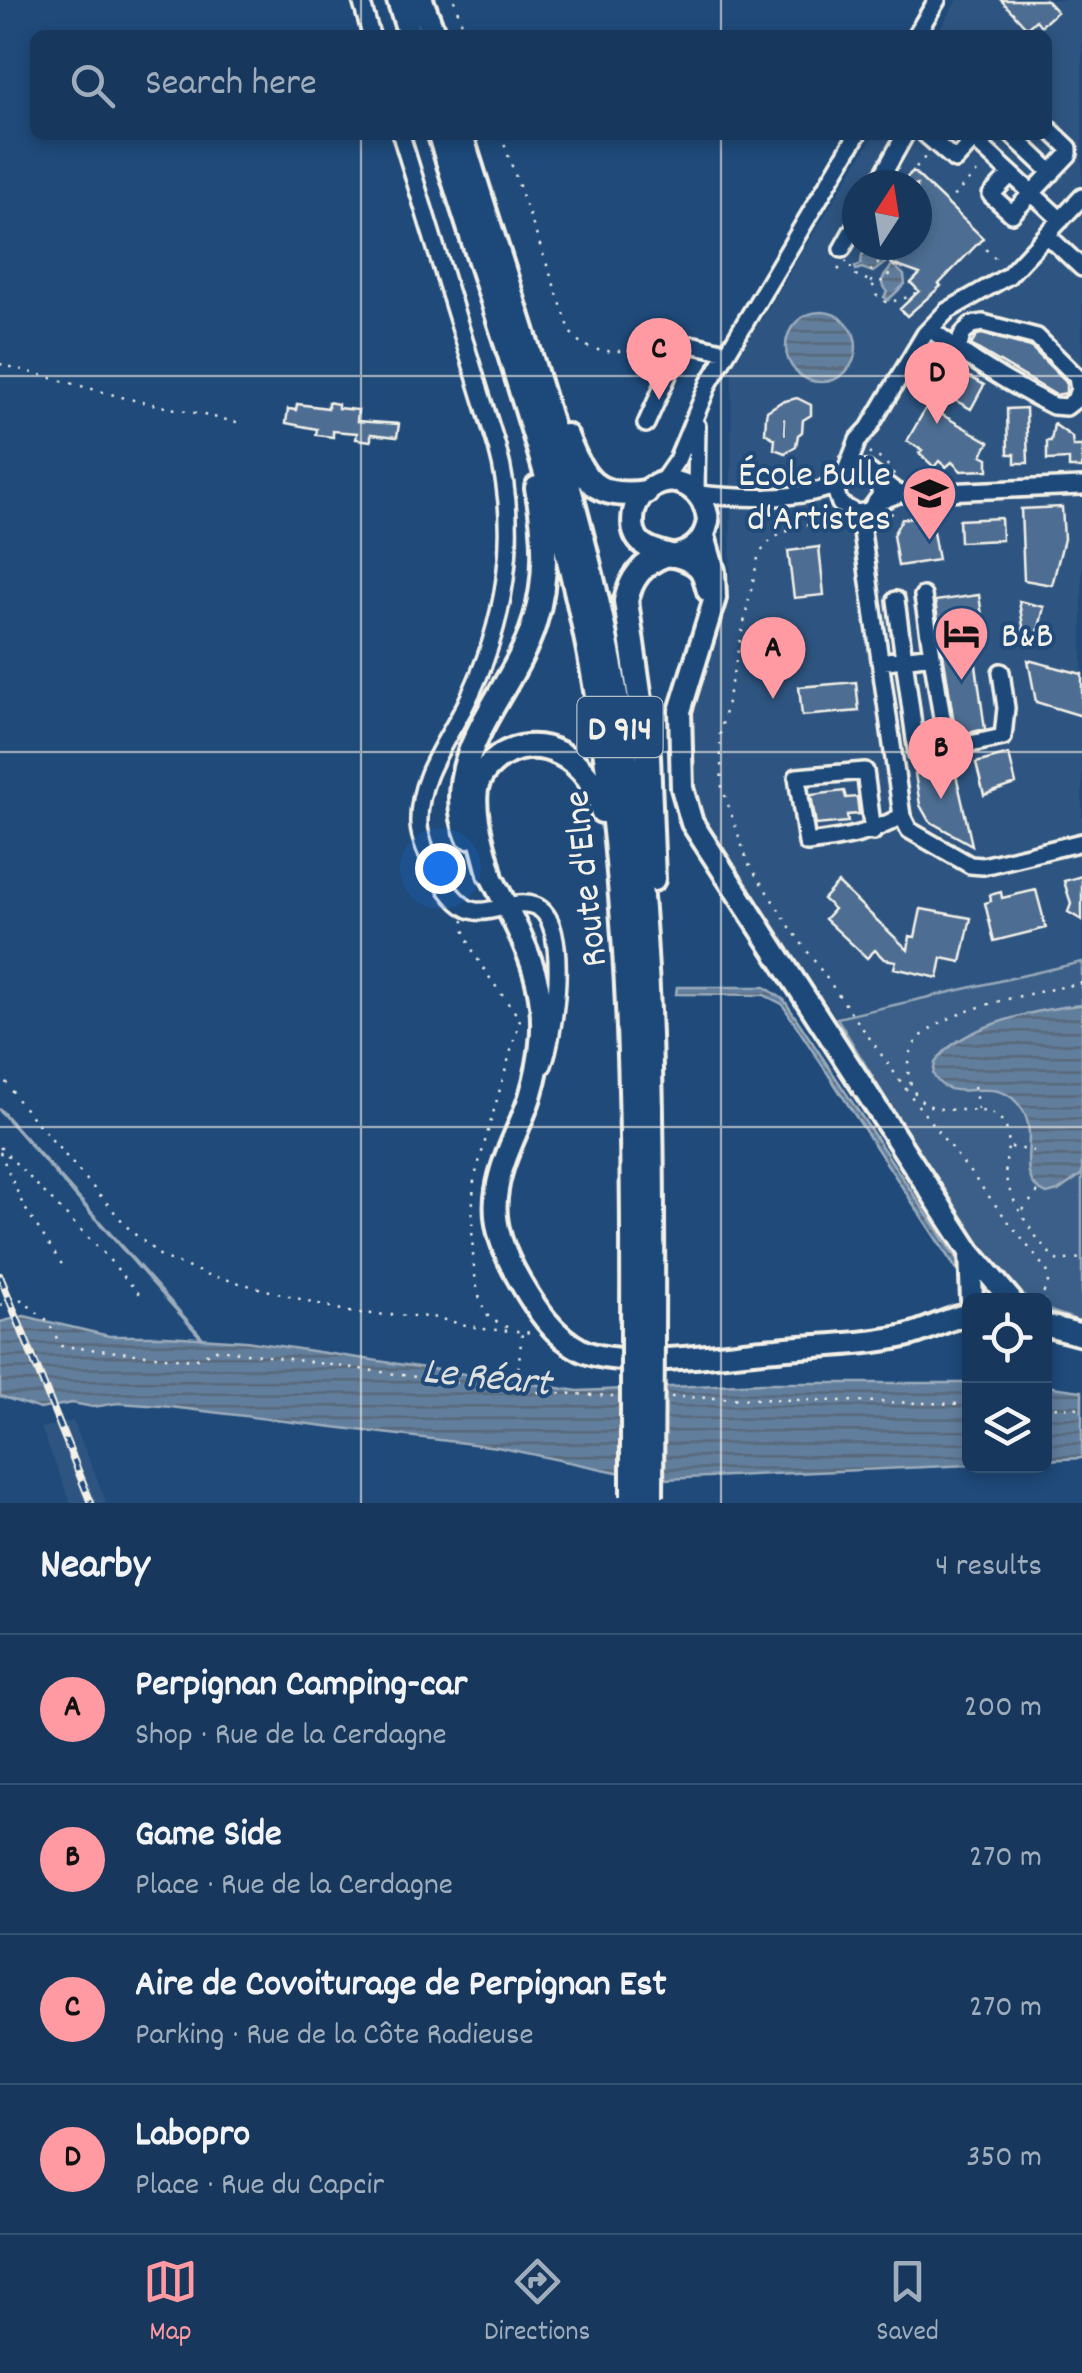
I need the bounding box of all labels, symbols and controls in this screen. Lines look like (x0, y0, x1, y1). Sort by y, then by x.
search box (30, 30, 1052, 140)
icon: search (65, 58, 120, 113)
text: Search here (145, 58, 317, 113)
north arrow (842, 170, 932, 260)
pin: C (626, 318, 692, 400)
pin: D (904, 342, 970, 424)
house number: 1 (780, 409, 788, 455)
place label: École Bulle d'Artistes (738, 450, 891, 549)
school or university icon: École Bulle d'Artistes (900, 464, 960, 543)
hotel icon: B&B (932, 603, 992, 682)
place label: B&B (1001, 611, 1054, 666)
pin: A (740, 616, 806, 699)
road number: D 914 (578, 697, 662, 757)
pin: B (908, 716, 974, 799)
street label: Route d'Elne (552, 787, 625, 969)
your location (415, 843, 466, 894)
map controls (962, 1293, 1052, 1473)
button: locate (962, 1293, 1052, 1383)
water label: Le Réart (420, 1345, 556, 1416)
button: layers (962, 1383, 1052, 1473)
text: Nearby (40, 1538, 150, 1598)
text: 4 results (935, 1545, 1042, 1591)
text: Perpignan Camping-car (135, 1659, 467, 1714)
text: A (64, 1686, 81, 1732)
text: 200 m (964, 1686, 1042, 1732)
text: Shop · Rue de la Cerdagne (135, 1714, 447, 1760)
text: Game Side (135, 1809, 282, 1864)
text: B (65, 1836, 80, 1882)
text: 270 m (969, 1836, 1042, 1882)
text: Place · Rue de la Cerdagne (135, 1864, 453, 1910)
text: Aire de Covoiturage de Perpignan Est (135, 1959, 667, 2014)
text: C (65, 1986, 80, 2032)
text: 270 m (969, 1986, 1042, 2032)
text: Parking · Rue de la Côte Radieuse (135, 2014, 533, 2060)
text: Labopro (135, 2109, 250, 2164)
text: D (64, 2136, 81, 2182)
text: 350 m (966, 2136, 1042, 2182)
text: Place · Rue du Capcir (135, 2164, 384, 2210)
tab: Map (143, 2254, 198, 2354)
tab: Directions (484, 2254, 590, 2354)
tab: Saved (876, 2254, 939, 2354)

